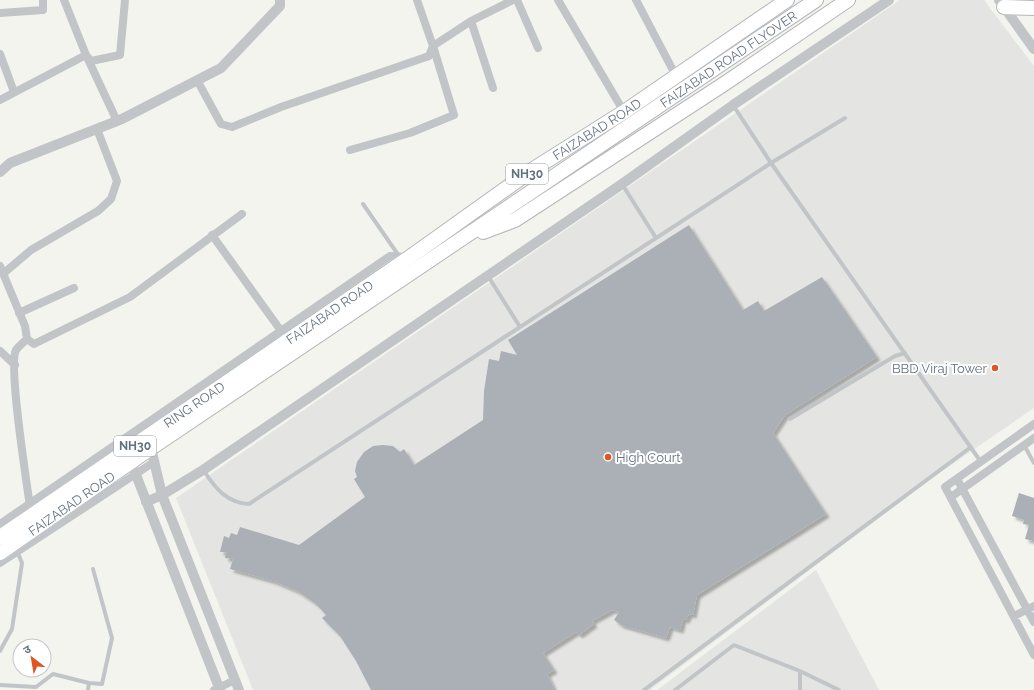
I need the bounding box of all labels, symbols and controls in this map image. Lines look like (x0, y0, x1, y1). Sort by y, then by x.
street label: FAIZABAD ROAD FLYOVER (657, 8, 800, 111)
street label: FAIZABAD ROAD (550, 96, 644, 163)
road number: NH30 (506, 164, 548, 184)
street label: FAIZABAD ROAD (284, 277, 376, 347)
place label: BBD Viraj Tower (892, 361, 987, 376)
marker: BBD Viraj Tower (990, 363, 1000, 373)
street label: RING ROAD (161, 379, 228, 431)
road number: NH30 (114, 436, 156, 456)
place label: High Court (616, 450, 681, 465)
marker: High Court (603, 452, 613, 462)
street label: FAIZABAD ROAD (26, 469, 118, 539)
north arrow (12, 638, 52, 678)
text: उ (21, 642, 34, 657)

